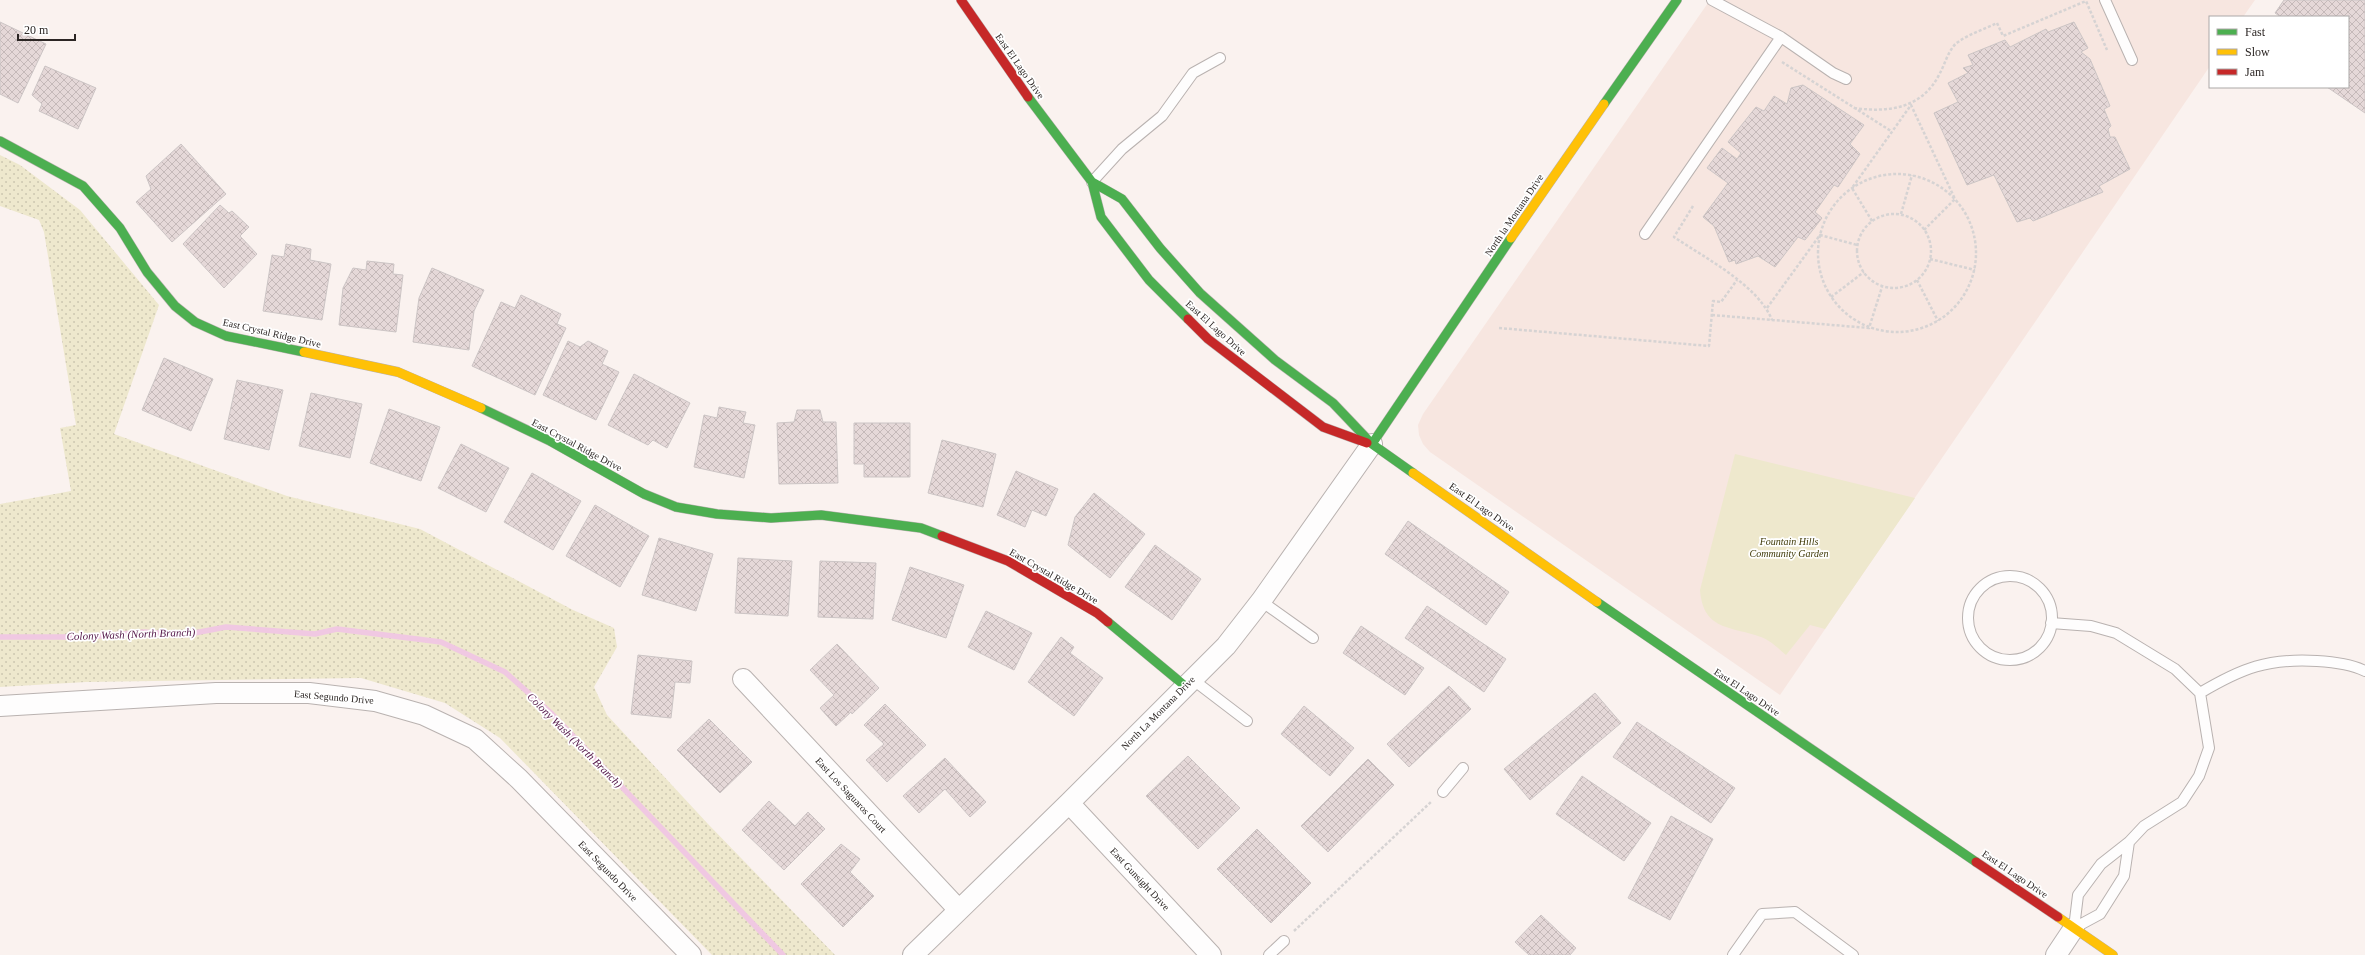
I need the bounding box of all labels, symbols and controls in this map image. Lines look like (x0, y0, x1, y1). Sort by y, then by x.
scale bar (18, 16, 75, 42)
legend (2209, 16, 2349, 88)
text: 20 m (24, 23, 49, 37)
text: Fast (2245, 25, 2266, 39)
street label: East El Lago Drive (993, 31, 1047, 101)
text: Slow (2245, 45, 2270, 59)
text: Jam (2245, 65, 2265, 79)
street label: North la Montana Drive (1482, 172, 1546, 258)
street label: East El Lago Drive (1184, 298, 1249, 358)
street label: East Crystal Ridge Drive (222, 316, 323, 350)
street label: East Crystal Ridge Drive (530, 417, 624, 474)
street label: East El Lago Drive (1447, 480, 1517, 534)
park label: Fountain Hills Community Garden (1750, 536, 1828, 559)
street label: East Crystal Ridge Drive (1008, 546, 1101, 606)
water label: Colony Wash (North Branch) (66, 626, 196, 643)
street label: East El Lago Drive (1712, 666, 1782, 718)
street label: North La Montana Drive (1119, 673, 1198, 752)
street label: East Segundo Drive (294, 688, 375, 706)
water label: Colony Wash (North Branch) (524, 690, 625, 791)
street label: East Los Saguaros Court (813, 755, 889, 835)
street label: East Segundo Drive (576, 838, 640, 904)
street label: East Gunsight Drive (1108, 845, 1172, 913)
street label: East El Lago Drive (1980, 848, 2050, 900)

